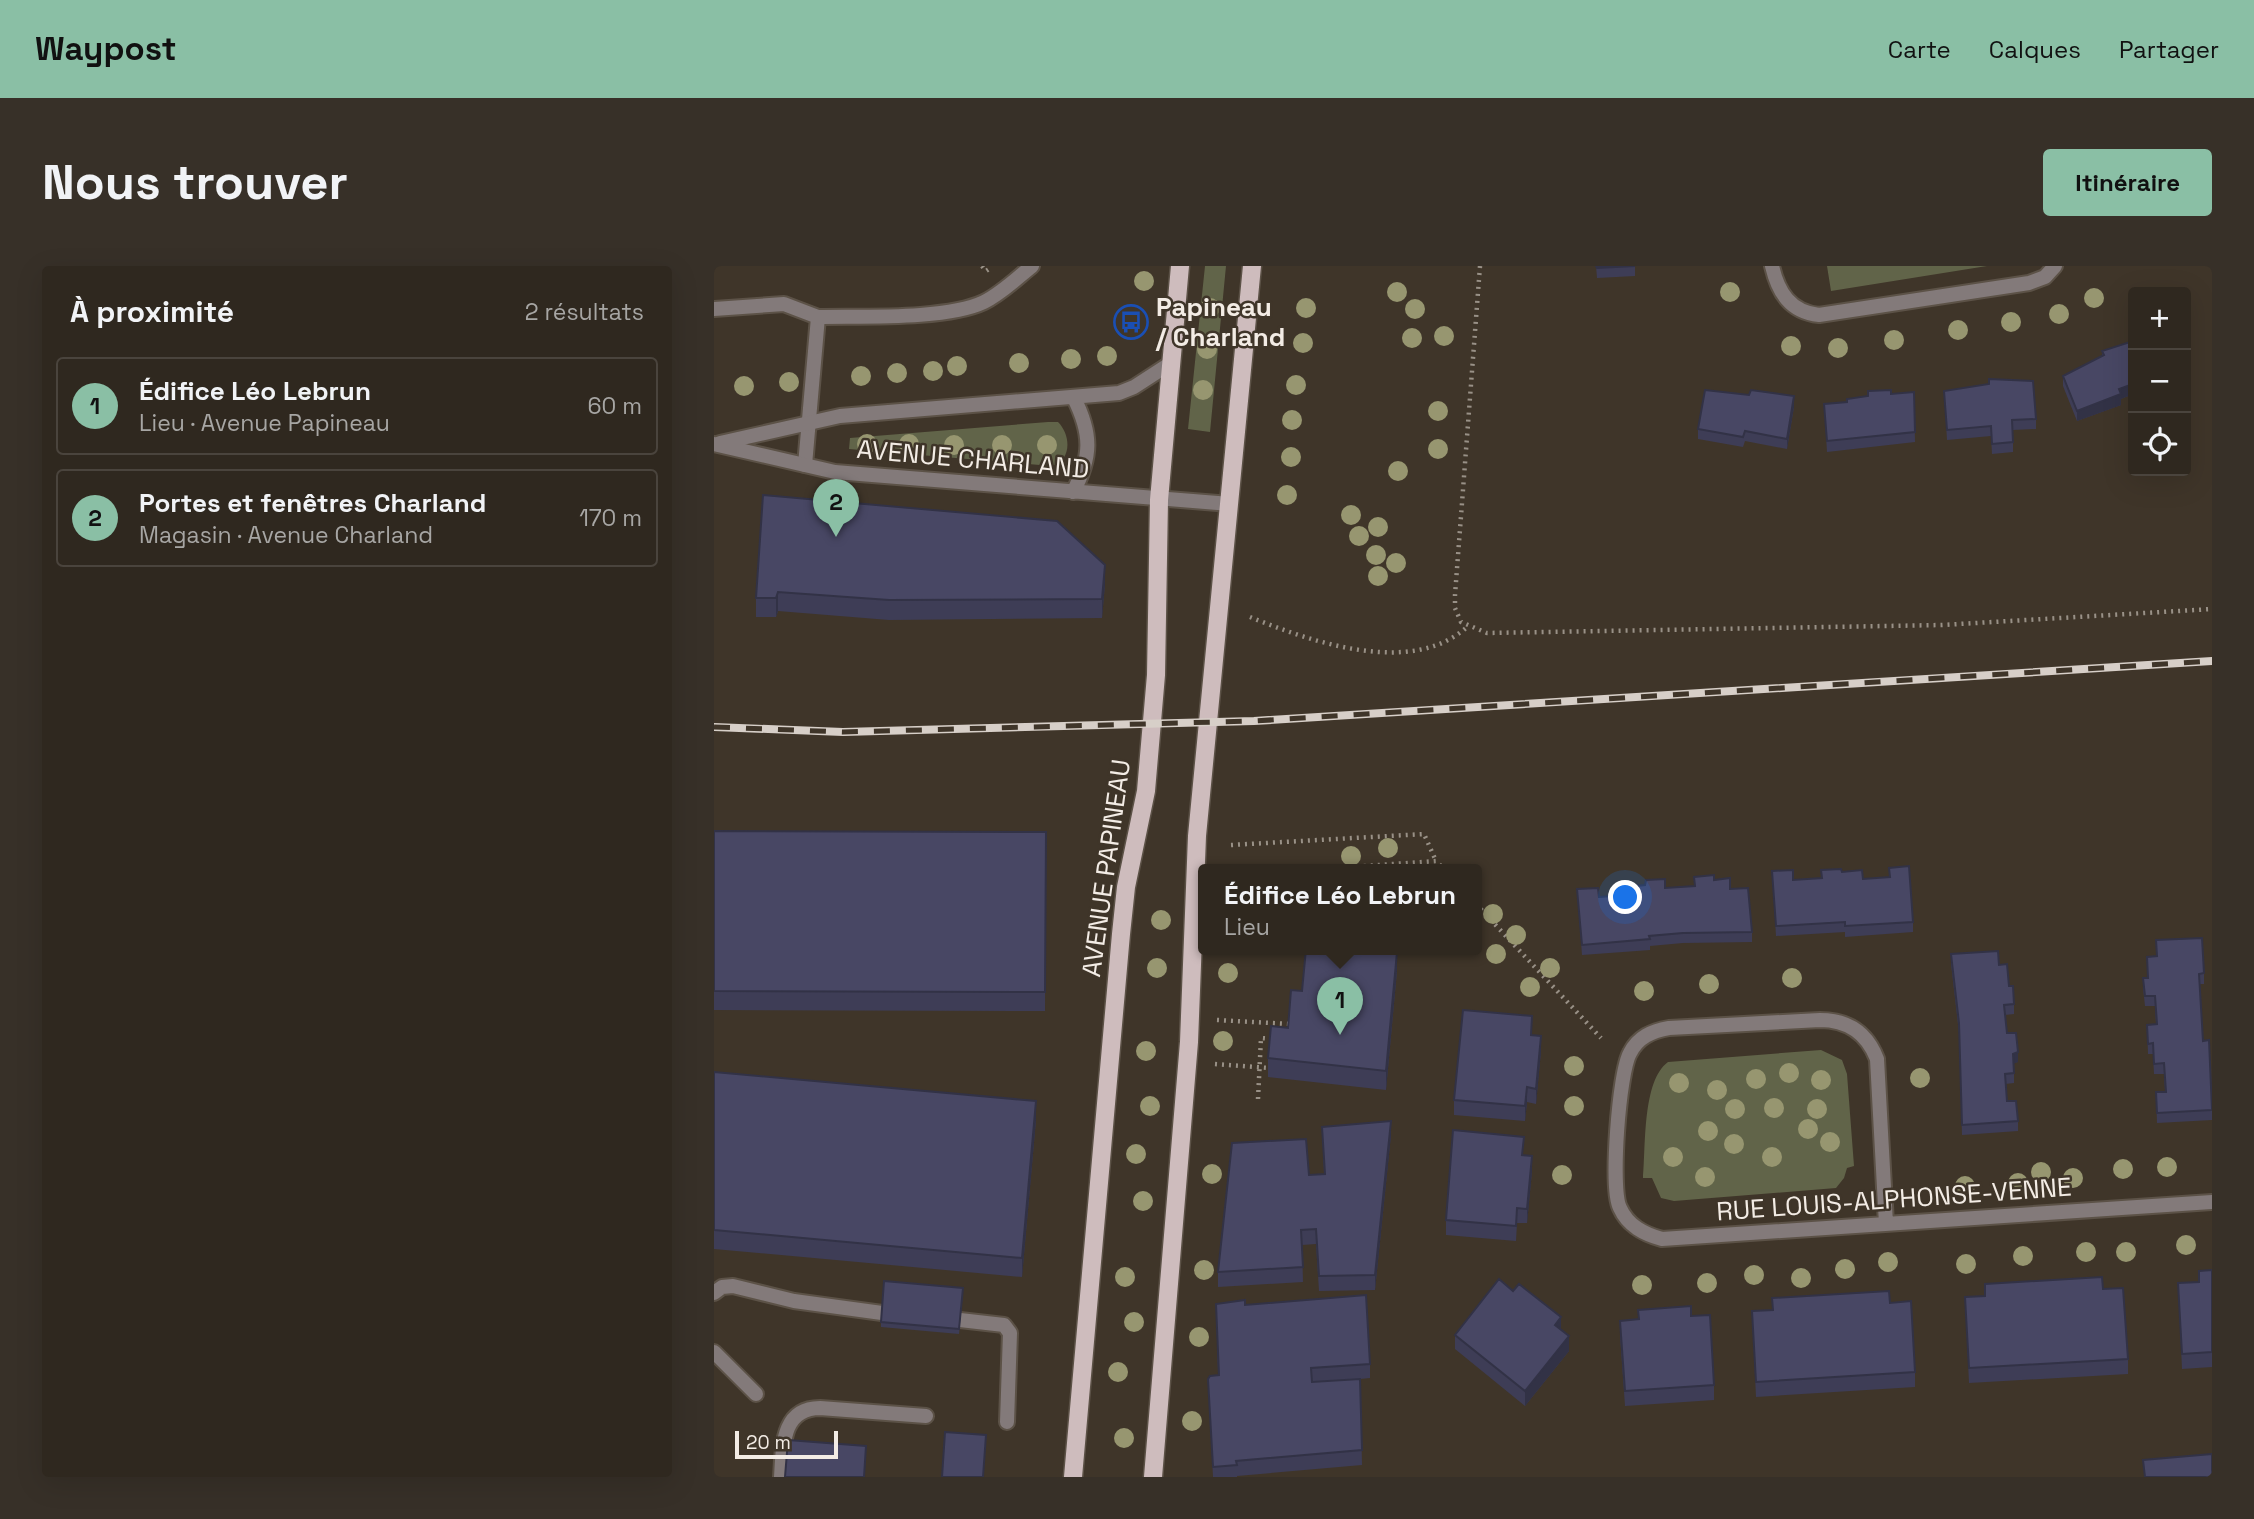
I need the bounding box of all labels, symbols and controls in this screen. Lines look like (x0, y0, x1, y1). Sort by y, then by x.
text: Waypost (35, 28, 177, 70)
text: Carte (1888, 34, 1951, 65)
text: Calques (1989, 34, 2081, 65)
text: Partager (2119, 34, 2219, 65)
button: Itinéraire (2043, 149, 2212, 216)
text: Nous trouver (42, 151, 348, 213)
map controls (2128, 287, 2191, 476)
button: + (2128, 287, 2191, 350)
place label: Papineau / Charland (1155, 290, 1285, 354)
text: À proximité (70, 292, 234, 331)
text: 2 résultats (525, 297, 644, 327)
bus stop icon: Papineau / Charland (1112, 303, 1150, 341)
button: − (2128, 350, 2191, 413)
text: Édifice Léo Lebrun (139, 374, 371, 408)
text: 1 (90, 391, 100, 421)
text: 60 m (587, 391, 642, 421)
text: Lieu · Avenue Papineau (139, 408, 390, 438)
button: locate (2128, 413, 2191, 476)
street label: AVENUE CHARLAND (855, 432, 1091, 486)
pin: 2 (813, 479, 859, 537)
text: Portes et fenêtres Charland (139, 486, 486, 520)
text: 2 (88, 503, 102, 533)
text: 170 m (579, 503, 642, 533)
text: Magasin · Avenue Charland (139, 520, 433, 550)
street label: AVENUE PAPINEAU (1074, 757, 1138, 979)
popup (1198, 864, 1482, 955)
text: Édifice Léo Lebrun (1224, 878, 1456, 912)
your location (1608, 880, 1642, 914)
text: Lieu (1224, 912, 1270, 942)
pin: 1 (1317, 977, 1363, 1035)
street label: RUE LOUIS-ALPHONSE-VENNE (1715, 1170, 2073, 1228)
scale bar (735, 1428, 838, 1460)
text: 20 m (746, 1430, 791, 1455)

